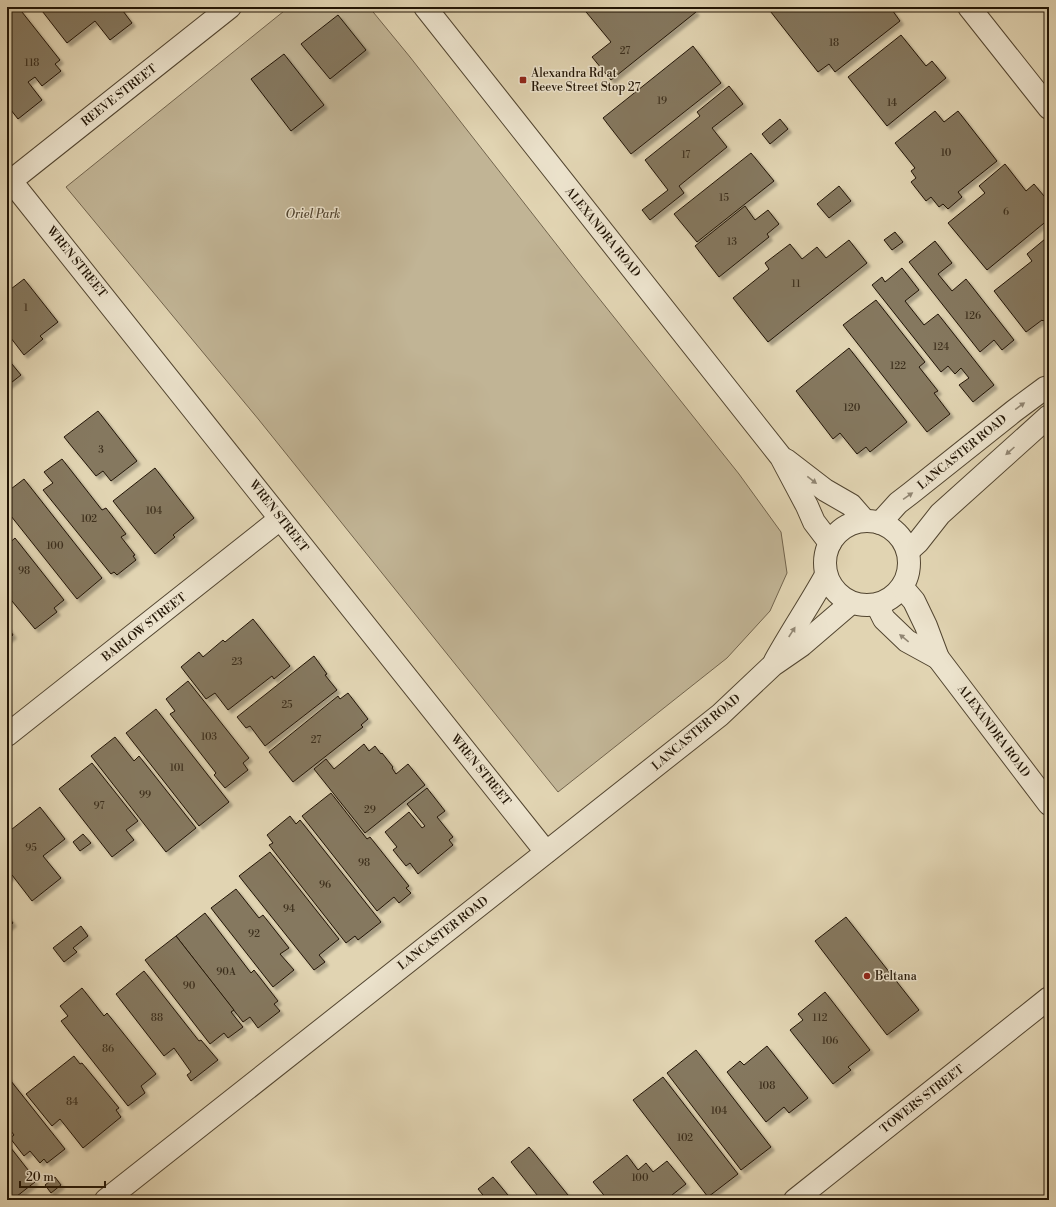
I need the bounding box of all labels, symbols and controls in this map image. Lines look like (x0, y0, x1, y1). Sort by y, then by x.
house number: 18 (829, 37, 839, 49)
house number: 27 (620, 45, 630, 57)
house number: 118 (25, 57, 39, 69)
street label: REEVE STREET (78, 61, 161, 130)
place label: Alexandra Rd at Reeve Street Stop 27 (530, 66, 641, 95)
marker: Alexandra Rd at Reeve Street Stop 27 (518, 75, 528, 85)
house number: 19 (657, 95, 667, 107)
house number: 14 (887, 97, 897, 109)
house number: 10 (941, 147, 952, 159)
house number: 17 (682, 149, 690, 161)
street label: ALEXANDRA ROAD (561, 183, 644, 280)
house number: 15 (719, 192, 729, 204)
house number: 6 (1003, 206, 1009, 218)
park label: Oriel Park (286, 207, 340, 222)
street label: WREN STREET (43, 223, 110, 301)
house number: 13 (727, 236, 737, 248)
house number: 11 (792, 278, 801, 290)
house number: 1 (24, 302, 29, 314)
house number: 126 (965, 310, 981, 322)
house number: 124 (933, 341, 949, 353)
house number: 122 (890, 360, 906, 372)
house number: 120 (844, 402, 861, 414)
one-way arrow (1015, 402, 1026, 410)
street label: LANCASTER ROAD (914, 412, 1010, 493)
house number: 3 (98, 444, 104, 456)
one-way arrow (1004, 447, 1015, 456)
one-way arrow (807, 476, 818, 485)
street label: WREN STREET (245, 477, 312, 556)
one-way arrow (902, 492, 913, 500)
house number: 104 (146, 505, 162, 517)
house number: 102 (81, 513, 97, 525)
house number: 100 (46, 540, 64, 552)
house number: 98 (18, 565, 30, 577)
street label: BARLOW STREET (98, 589, 190, 666)
one-way arrow (788, 626, 796, 637)
one-way arrow (899, 634, 910, 643)
house number: 23 (231, 656, 243, 668)
street label: ALEXANDRA ROAD (953, 681, 1033, 780)
street label: LANCASTER ROAD (649, 691, 744, 774)
house number: 25 (281, 699, 293, 711)
house number: 103 (201, 731, 218, 743)
street label: WREN STREET (447, 731, 514, 809)
house number: 27 (311, 734, 321, 746)
house number: 101 (170, 762, 185, 774)
house number: 99 (139, 789, 151, 801)
house number: 97 (93, 800, 105, 812)
house number: 29 (364, 804, 376, 816)
house number: 95 (25, 842, 37, 854)
house number: 98 (358, 857, 370, 869)
house number: 96 (319, 879, 331, 891)
street label: LANCASTER ROAD (395, 893, 492, 973)
house number: 94 (283, 903, 295, 915)
house number: 92 (248, 928, 260, 940)
house number: 90A (216, 966, 237, 978)
place label: Beltana (874, 969, 918, 984)
marker: Beltana (862, 971, 872, 981)
house number: 90 (183, 980, 196, 992)
house number: 88 (151, 1012, 163, 1024)
house number: 112 (813, 1012, 828, 1024)
house number: 106 (822, 1035, 838, 1047)
house number: 86 (102, 1043, 114, 1055)
street label: TOWERS STREET (877, 1062, 968, 1137)
house number: 108 (759, 1080, 775, 1092)
house number: 84 (66, 1096, 78, 1108)
house number: 104 (711, 1105, 727, 1117)
house number: 102 (677, 1132, 693, 1144)
scale bar (20, 1163, 105, 1189)
text: 20 m (26, 1170, 54, 1185)
house number: 100 (631, 1172, 649, 1184)

